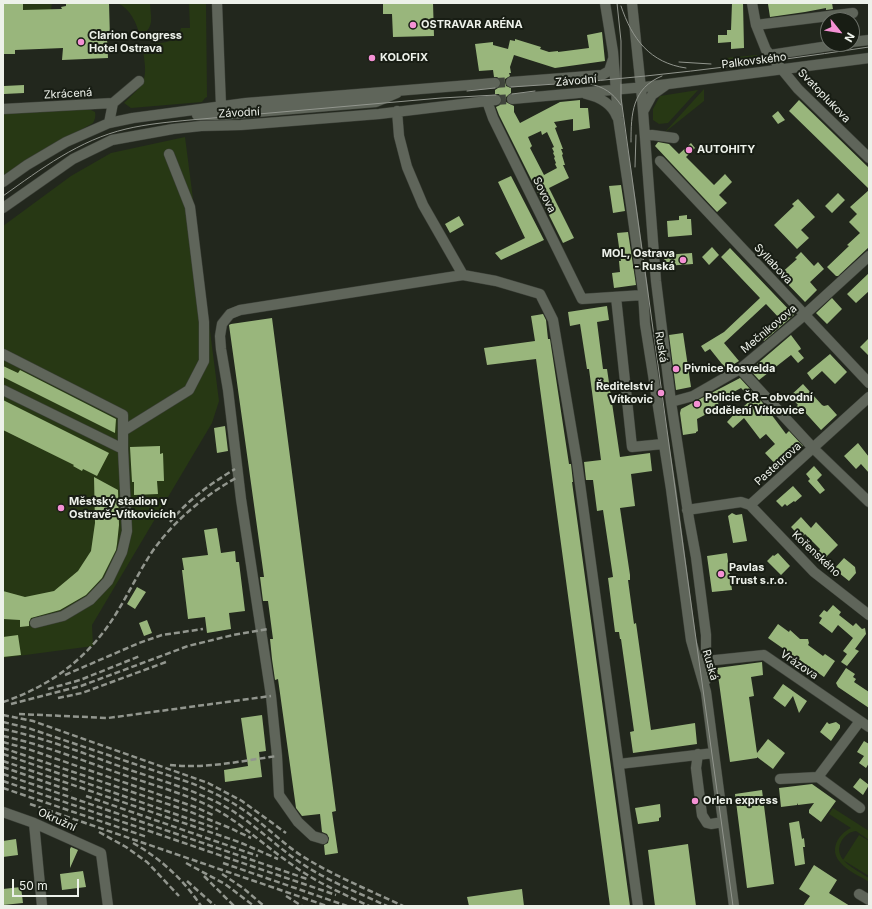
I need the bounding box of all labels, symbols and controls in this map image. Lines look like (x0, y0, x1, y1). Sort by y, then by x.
north arrow (820, 12, 860, 52)
place label: OSTRAVAR ARÉNA (421, 18, 523, 32)
marker: OSTRAVAR ARÉNA (408, 20, 418, 30)
place label: Clarion Congress Hotel Ostrava (89, 29, 182, 55)
text: N (841, 30, 858, 45)
marker: Clarion Congress Hotel Ostrava (76, 37, 86, 47)
street label: Palkovského (721, 50, 787, 72)
place label: KOLOFIX (380, 51, 428, 65)
marker: KOLOFIX (367, 53, 377, 63)
street label: Svatoplukova (795, 66, 853, 126)
street label: Závodní (555, 73, 597, 89)
street label: Zkrácená (43, 86, 93, 102)
street label: Závodní (218, 105, 260, 121)
place label: AUTOHITY (697, 143, 755, 157)
marker: AUTOHITY (684, 145, 694, 155)
street label: Sovova (530, 175, 558, 215)
street label: Syllabova (751, 241, 795, 287)
place label: MOL, Ostrava - Ruská (602, 247, 675, 273)
marker: MOL, Ostrava - Ruská (678, 255, 688, 265)
street label: Mečnikovova (738, 302, 800, 356)
street label: Ruská (652, 330, 670, 364)
place label: Pivnice Rosvelda (684, 362, 775, 376)
marker: Pivnice Rosvelda (671, 364, 681, 374)
place label: Ředitelství Vítkovic (596, 380, 653, 406)
marker: Ředitelství Vítkovic (656, 388, 666, 398)
place label: Policie ČR – obvodní oddělení Vítkovice (705, 391, 813, 417)
marker: Policie ČR – obvodní oddělení Vítkovice (692, 399, 702, 409)
street label: Pasteurova (752, 440, 804, 488)
place label: Městský stadion v Ostravě-Vítkovicích (69, 495, 176, 521)
marker: Městský stadion v Ostravě-Vítkovicích (56, 503, 66, 513)
street label: Kořenského (789, 528, 843, 580)
place label: Pavlas Trust s.r.o. (729, 561, 788, 587)
marker: Pavlas Trust s.r.o. (716, 569, 726, 579)
street label: Ruská (699, 648, 721, 682)
street label: Vrázova (778, 648, 820, 682)
place label: Orlen express (703, 794, 778, 808)
marker: Orlen express (690, 796, 700, 806)
street label: Okružní (36, 806, 78, 834)
scale bar (14, 871, 81, 897)
text: 50 m (19, 878, 48, 893)

